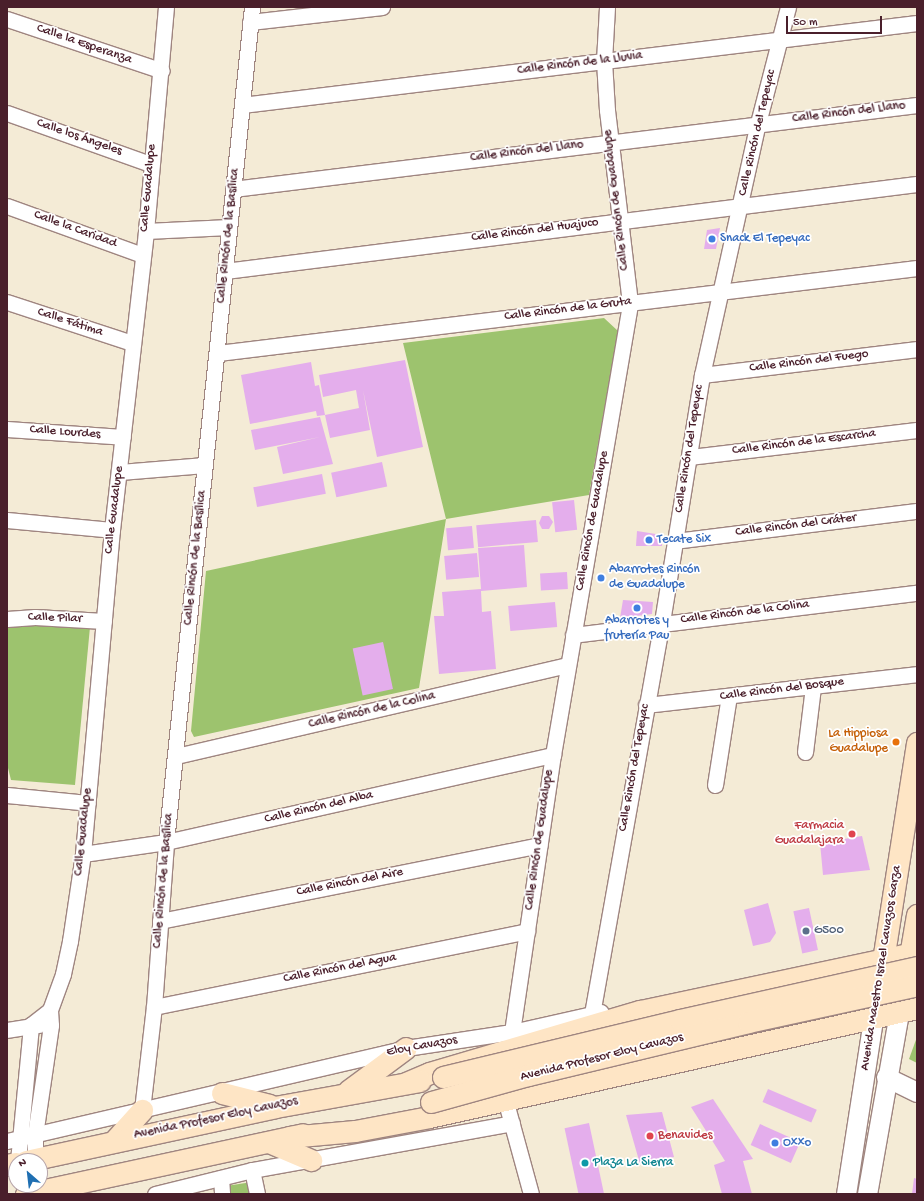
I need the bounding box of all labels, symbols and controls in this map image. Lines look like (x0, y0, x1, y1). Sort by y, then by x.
scale bar (788, 8, 884, 34)
text: 50 m (793, 16, 818, 30)
street label: Calle la Esperanza (34, 21, 134, 69)
street label: Calle Rincón de la Lluvia (516, 49, 644, 79)
street label: Calle Rincón del Tepeyac (736, 68, 780, 198)
street label: Calle Rincón del Llano (791, 98, 907, 128)
street label: Calle los Ángeles (34, 116, 124, 160)
street label: Calle Rincón de Guadalupe (601, 129, 633, 271)
street label: Calle Rincón del Llano (469, 137, 585, 167)
street label: Calle Guadalupe (137, 143, 161, 233)
street label: Calle Rincón de la Basílica (214, 168, 244, 304)
street label: Calle la Caridad (31, 208, 119, 252)
street label: Calle Rincón del Huajuco (470, 215, 600, 247)
place label: Snack El Tepeyac (720, 231, 810, 247)
marker: Snack El Tepeyac (707, 234, 717, 244)
street label: Calle Rincón de la Gruta (504, 294, 632, 326)
street label: Calle Fátima (35, 305, 105, 341)
street label: Calle Rincón del Fuego (749, 347, 869, 377)
street label: Calle Rincón del Tepeyac (672, 384, 708, 514)
street label: Calle Lourdes (29, 423, 101, 443)
street label: Calle Rincón de la Escarcha (731, 426, 877, 460)
street label: Calle Rincón de Guadalupe (573, 450, 613, 592)
street label: Calle Guadalupe (102, 465, 128, 555)
street label: Calle Rincón de la Basílica (181, 490, 211, 626)
street label: Calle Rincón del Cráter (735, 511, 857, 541)
place label: Tecate Six (657, 532, 711, 548)
marker: Tecate Six (644, 535, 654, 545)
place label: Abarrotes Rincón de Guadalupe (609, 563, 700, 594)
marker: Abarrotes Rincón de Guadalupe (596, 573, 606, 583)
street label: Calle Rincón de la Colina (680, 597, 810, 629)
marker: Abarrotes y frutería Pau (632, 603, 642, 613)
street label: Calle Pilar (28, 610, 82, 628)
place label: Abarrotes y frutería Pau (605, 614, 669, 645)
street label: Calle Rincón del Bosque (719, 675, 845, 705)
street label: Calle Rincón de la Colina (307, 689, 437, 733)
street label: Calle Rincón del Tepeyac (616, 703, 654, 833)
place label: La Hippiosa Guadalupe (828, 727, 888, 758)
marker: La Hippiosa Guadalupe (891, 737, 901, 747)
street label: Calle Rincón de Guadalupe (522, 769, 558, 911)
street label: Calle Guadalupe (72, 787, 96, 877)
street label: Calle Rincón del Alba (263, 788, 375, 828)
street label: Calle Rincón de la Basílica (150, 813, 178, 949)
place label: Farmacia Guadalajara (775, 819, 844, 850)
marker: Farmacia Guadalajara (847, 829, 857, 839)
street label: Avenida Maestro Israel Cavazos Garza (858, 864, 906, 1072)
street label: Calle Rincón del Aire (295, 865, 405, 901)
place label: G500 (814, 923, 844, 939)
marker: G500 (801, 926, 811, 936)
street label: Calle Rincón del Agua (282, 950, 398, 988)
street label: Avenida Profesor Eloy Cavazos (519, 1030, 685, 1086)
street label: Eloy Cavazos (385, 1033, 459, 1061)
street label: Avenida Profesor Eloy Cavazos (133, 1094, 299, 1144)
place label: Benavides (658, 1128, 712, 1144)
marker: Benavides (645, 1131, 655, 1141)
place label: Oxxo (783, 1135, 811, 1151)
marker: Oxxo (770, 1138, 780, 1148)
north arrow (8, 1153, 48, 1193)
place label: Plaza La Sierra (593, 1155, 673, 1171)
text: N (17, 1156, 29, 1170)
marker: Plaza La Sierra (580, 1158, 590, 1168)

